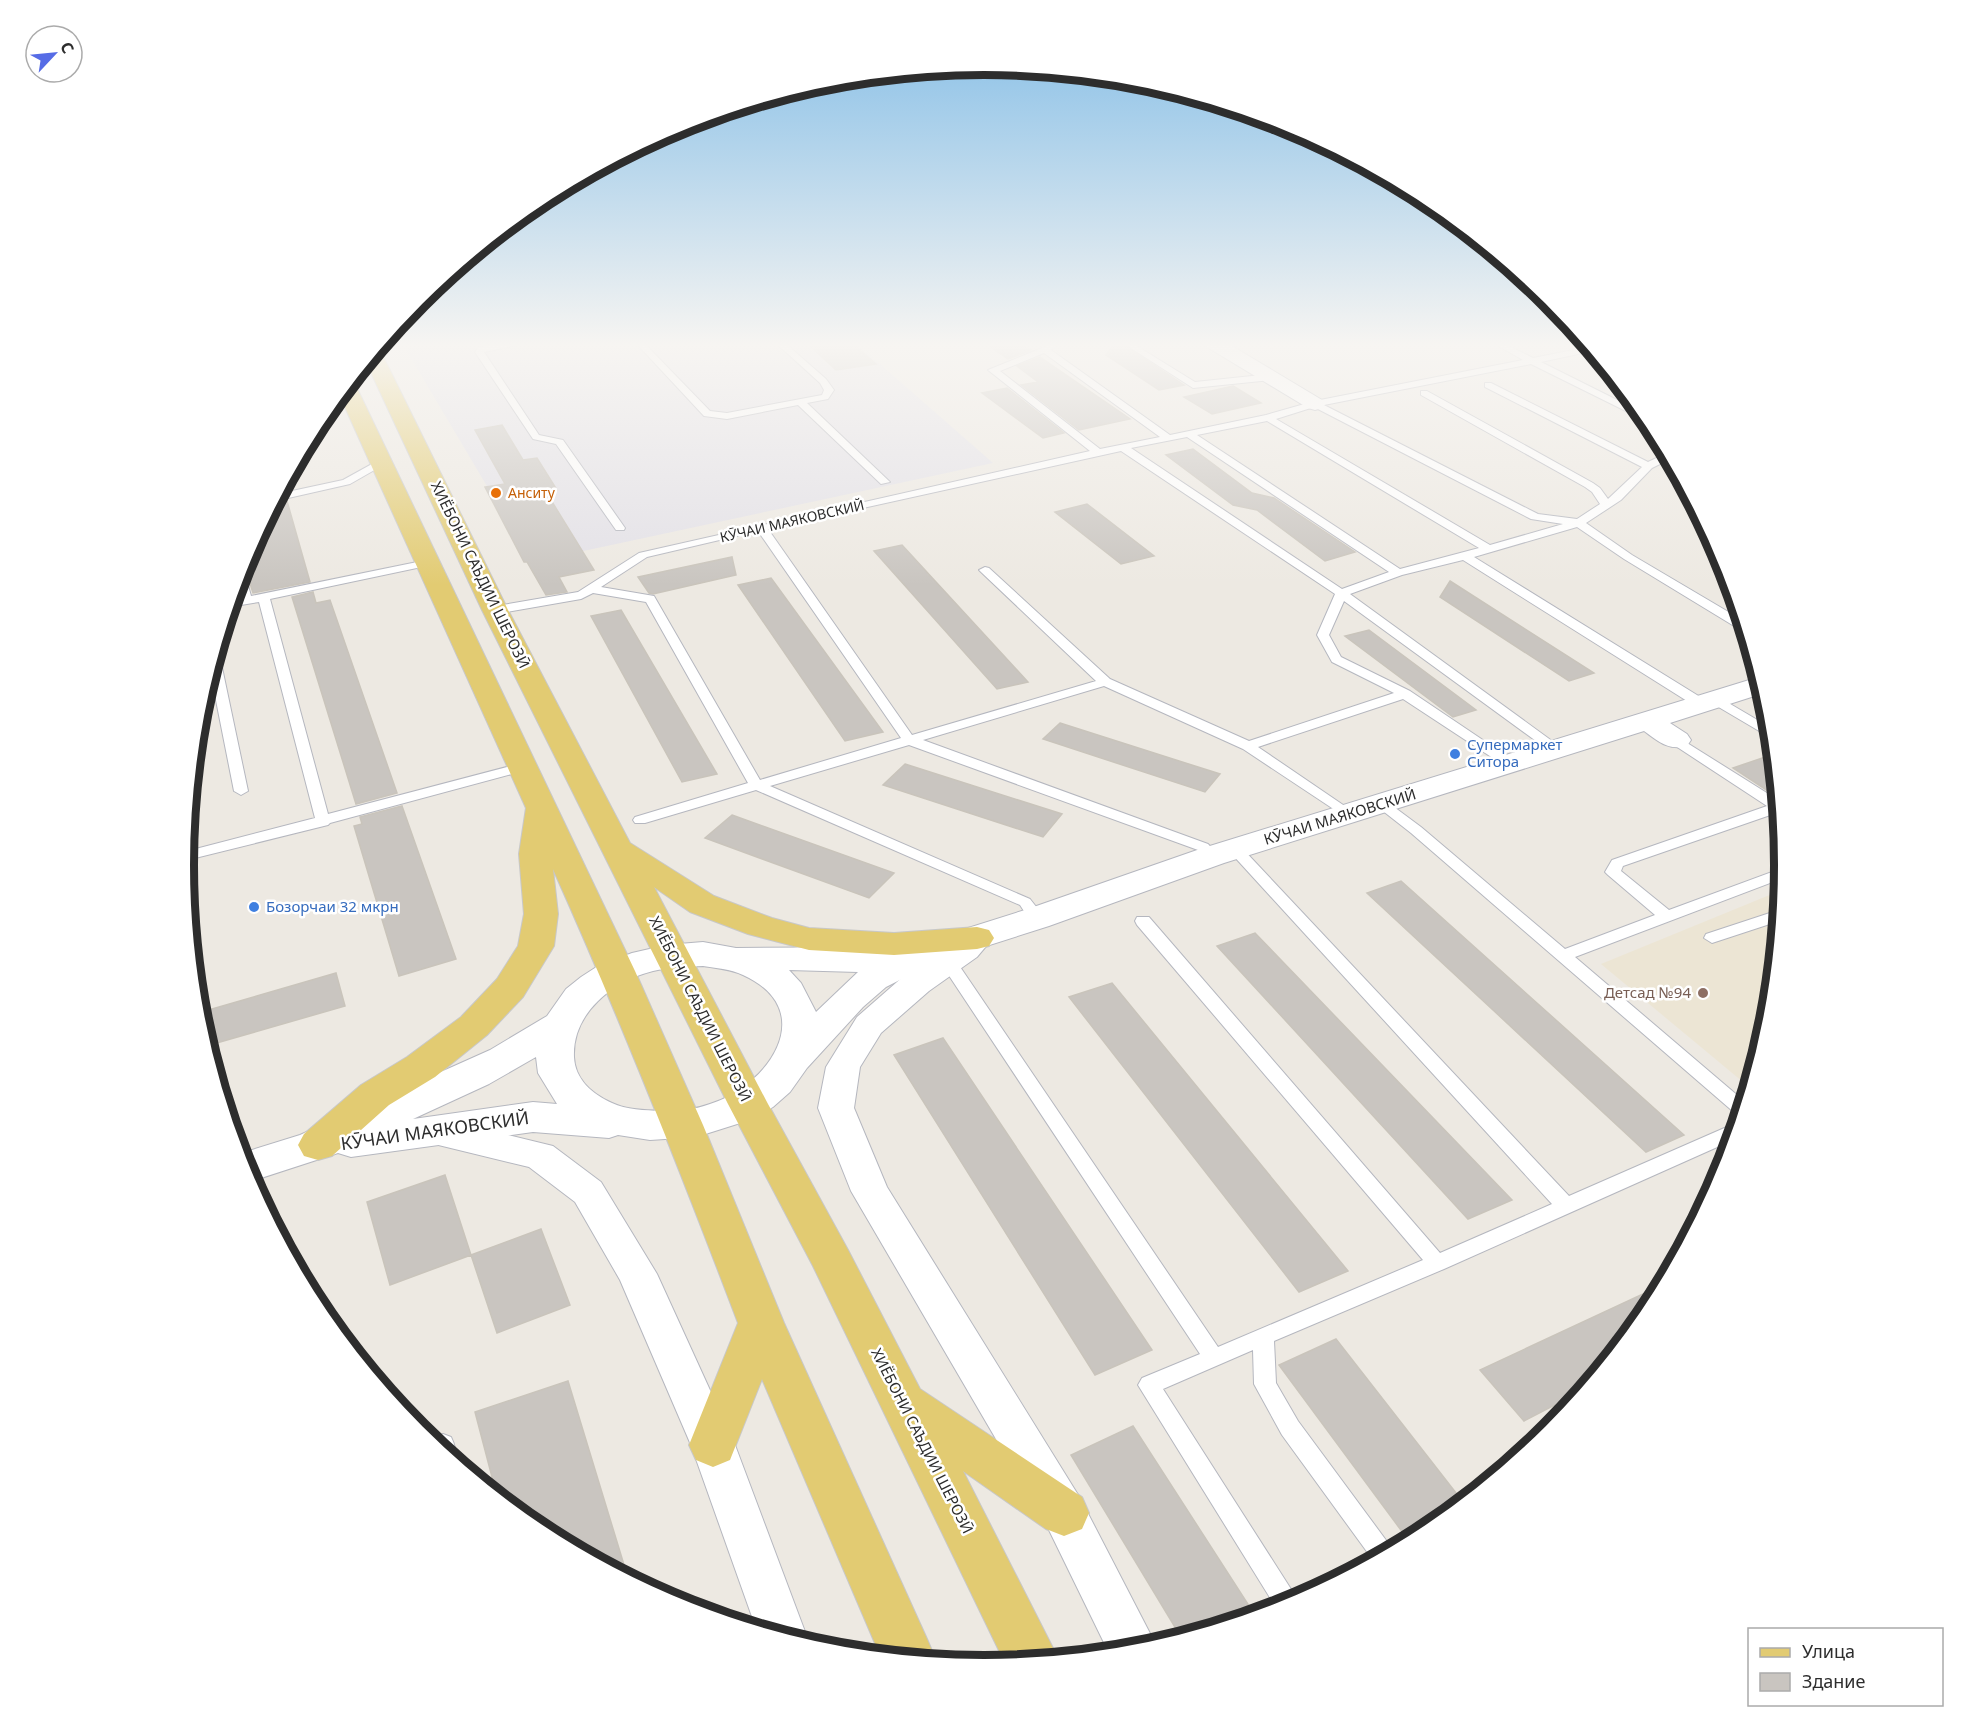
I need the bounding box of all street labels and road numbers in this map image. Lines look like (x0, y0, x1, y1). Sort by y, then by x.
street label: ХИЁБОНИ САЪДИИ ШЕРОЗӢ (427, 478, 535, 671)
street label: КӮЧАИ МАЯКОВСКИЙ (718, 495, 866, 546)
street label: КӮЧАИ МАЯКОВСКИЙ (1261, 783, 1418, 849)
street label: ХИЁБОНИ САЪДИИ ШЕРОЗӢ (645, 912, 756, 1105)
street label: КӮЧАИ МАЯКОВСКИЙ (339, 1105, 531, 1155)
street label: ХИЁБОНИ САЪДИИ ШЕРОЗӢ (867, 1344, 978, 1537)

